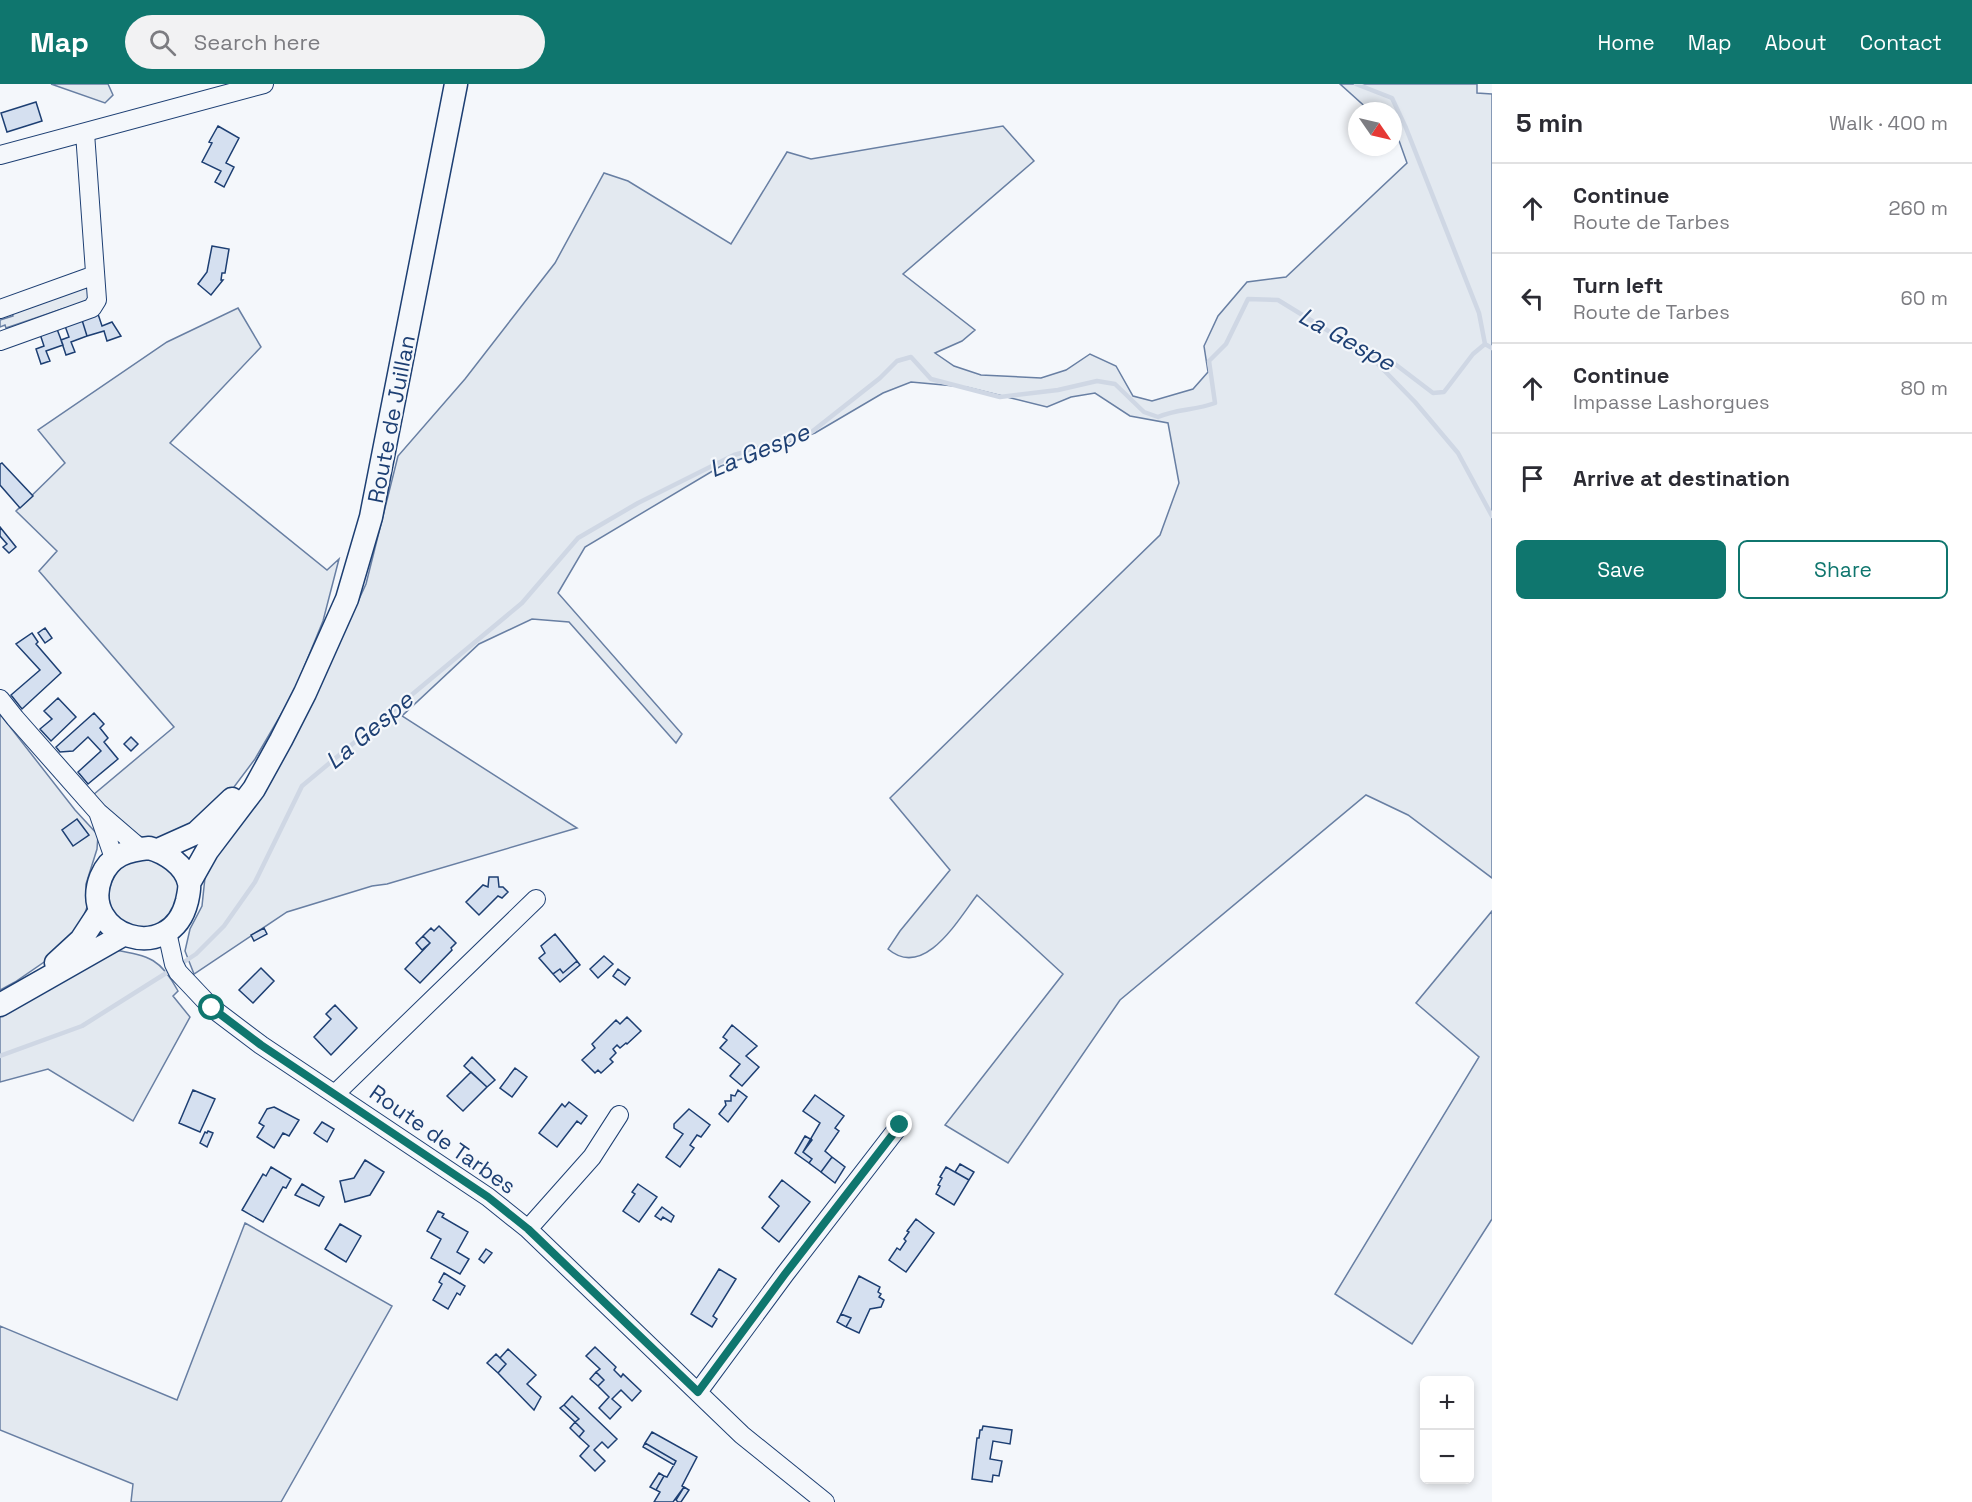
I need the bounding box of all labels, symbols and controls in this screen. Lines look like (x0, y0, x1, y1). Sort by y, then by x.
search box (125, 15, 545, 69)
text: Map (30, 24, 89, 60)
icon: search (146, 26, 179, 59)
text: Search here (194, 28, 321, 56)
text: Home (1597, 29, 1655, 56)
text: Map (1688, 29, 1732, 56)
text: About (1765, 29, 1827, 56)
text: Contact (1860, 29, 1942, 56)
north arrow (1348, 102, 1402, 156)
text: 5 min (1516, 106, 1583, 140)
text: Walk · 400 m (1829, 110, 1948, 136)
text: Continue (1573, 181, 1669, 209)
icon: ahead (1516, 192, 1549, 225)
text: 260 m (1889, 195, 1948, 221)
text: Route de Tarbes (1573, 209, 1730, 235)
text: Turn left (1573, 271, 1663, 299)
icon: left (1516, 282, 1549, 315)
text: 60 m (1901, 285, 1948, 311)
text: Route de Tarbes (1573, 299, 1730, 325)
water label: La Gespe (1293, 300, 1401, 378)
street label: Route de Juillan (361, 333, 421, 505)
text: Continue (1573, 361, 1669, 389)
icon: ahead (1516, 372, 1549, 405)
text: 80 m (1900, 375, 1948, 401)
text: Impasse Lashorgues (1573, 389, 1770, 415)
water label: La Gespe (704, 416, 814, 484)
icon: arrive (1516, 462, 1549, 495)
text: Arrive at destination (1573, 464, 1790, 492)
button: Save (1516, 540, 1726, 599)
button: Share (1738, 540, 1948, 599)
water label: La Gespe (319, 684, 420, 776)
route start (198, 994, 224, 1020)
street label: Route de Tarbes (364, 1078, 522, 1200)
route end (886, 1111, 912, 1137)
map controls (1420, 1376, 1474, 1484)
button: + (1420, 1376, 1474, 1430)
button: − (1420, 1430, 1474, 1484)

